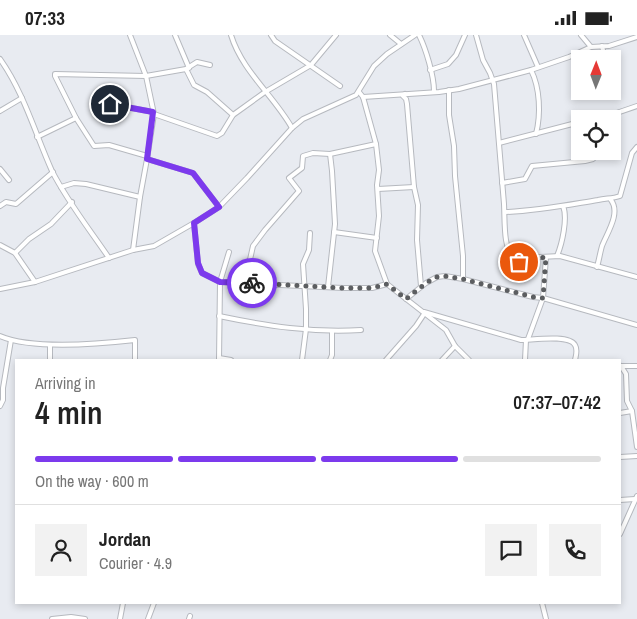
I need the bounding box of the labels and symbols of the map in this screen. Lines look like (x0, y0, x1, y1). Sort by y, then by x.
north arrow (571, 50, 621, 100)
pin (89, 83, 131, 125)
pin (498, 241, 540, 283)
courier (227, 258, 277, 308)

